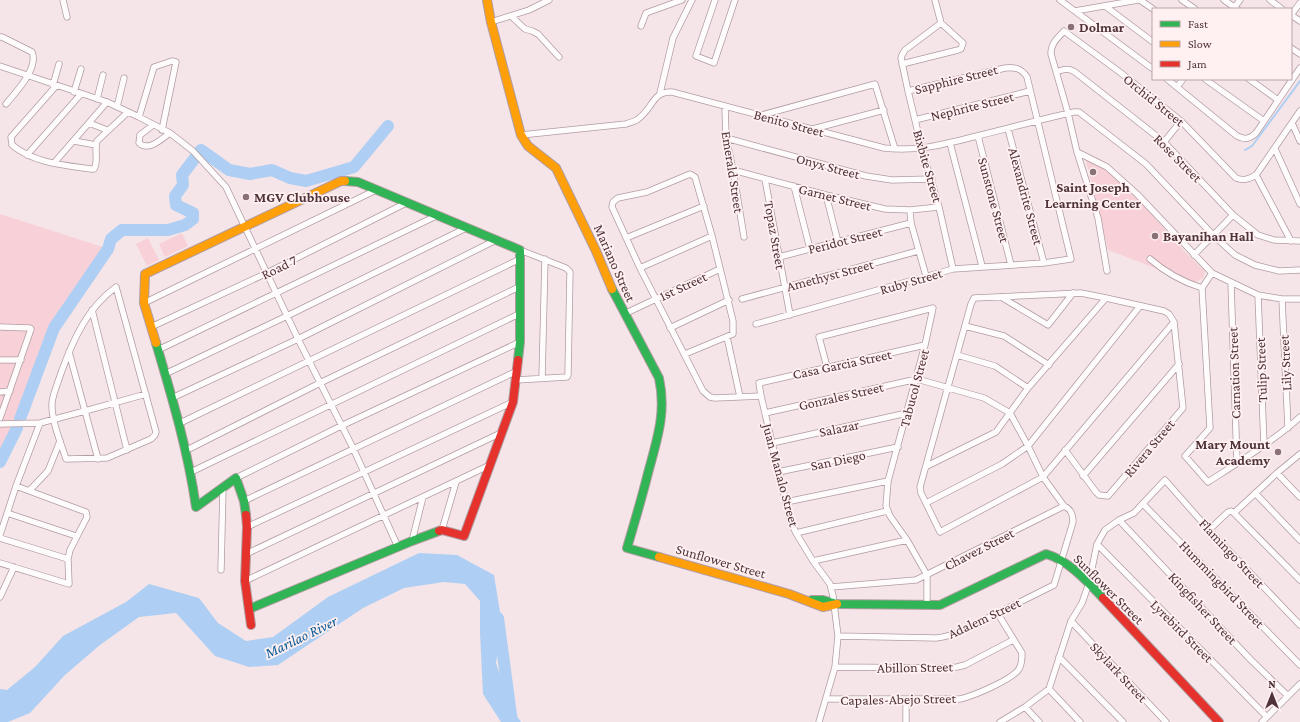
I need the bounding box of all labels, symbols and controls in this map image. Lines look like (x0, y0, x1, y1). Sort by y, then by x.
legend (1152, 8, 1292, 80)
text: Fast (1188, 17, 1209, 31)
place label: Dolmar (1079, 19, 1125, 35)
marker: Dolmar (1066, 22, 1076, 32)
text: Slow (1188, 37, 1212, 51)
text: Jam (1187, 57, 1207, 71)
street label: Sapphire Street (913, 61, 1000, 97)
street label: Orchid Street (1120, 71, 1188, 130)
street label: Nephrite Street (929, 88, 1015, 124)
street label: Benito Street (752, 106, 826, 140)
street label: Bixbite Street (910, 128, 946, 205)
street label: Emerald Street (719, 130, 747, 214)
street label: Rose Street (1151, 131, 1206, 186)
street label: Alexandrite Street (1005, 146, 1047, 247)
street label: Onyx Street (794, 150, 862, 182)
street label: Sunstone Street (975, 156, 1013, 245)
marker: Saint Joseph Learning Center (1088, 167, 1098, 177)
place label: Saint Joseph Learning Center (1045, 179, 1142, 211)
street label: Garnet Street (797, 180, 873, 214)
place label: MGV Clubhouse (254, 189, 350, 205)
marker: MGV Clubhouse (241, 192, 251, 202)
street label: Topaz Street (761, 200, 789, 271)
street label: Mariano Street (591, 222, 639, 305)
street label: Peridot Street (806, 223, 884, 257)
place label: Bayanihan Hall (1163, 228, 1254, 244)
marker: Bayanihan Hall (1150, 231, 1160, 241)
street label: Road 7 (259, 251, 300, 282)
street label: Amethyst Street (785, 256, 876, 294)
street label: Ruby Street (878, 264, 944, 298)
street label: 1st Street (657, 268, 709, 304)
street label: Carnation Street (1224, 326, 1244, 419)
street label: Lily Street (1276, 334, 1294, 391)
street label: Tulip Street (1252, 337, 1270, 403)
street label: Casa Garcia Street (791, 346, 893, 382)
street label: Tabucol Street (896, 347, 932, 429)
street label: Gonzales Street (797, 378, 885, 414)
street label: Salazar (817, 416, 861, 440)
street label: Rivera Street (1120, 416, 1178, 480)
street label: Juan Manalo Street (759, 420, 803, 529)
place label: Mary Mount Academy (1195, 436, 1271, 468)
street label: San Diego (809, 446, 867, 474)
marker: Mary Mount Academy (1273, 447, 1283, 457)
street label: Flamingo Street (1196, 515, 1268, 591)
street label: Chavez Street (941, 524, 1017, 573)
street label: Hummingbird Street (1176, 537, 1268, 631)
street label: Sunflower Street (674, 541, 768, 582)
street label: Sunflower Street (1071, 551, 1148, 628)
street label: Kingfisher Street (1165, 569, 1241, 648)
street label: Adalem Street (945, 594, 1023, 642)
street label: Lyrebird Street (1147, 596, 1217, 666)
water label: Marilao River (261, 612, 340, 662)
street label: Skylark Street (1087, 639, 1151, 706)
street label: Abillon Street (877, 658, 953, 676)
north arrow (1252, 674, 1292, 714)
text: N (1268, 678, 1276, 690)
street label: Capales-Abejo Street (840, 690, 956, 709)

